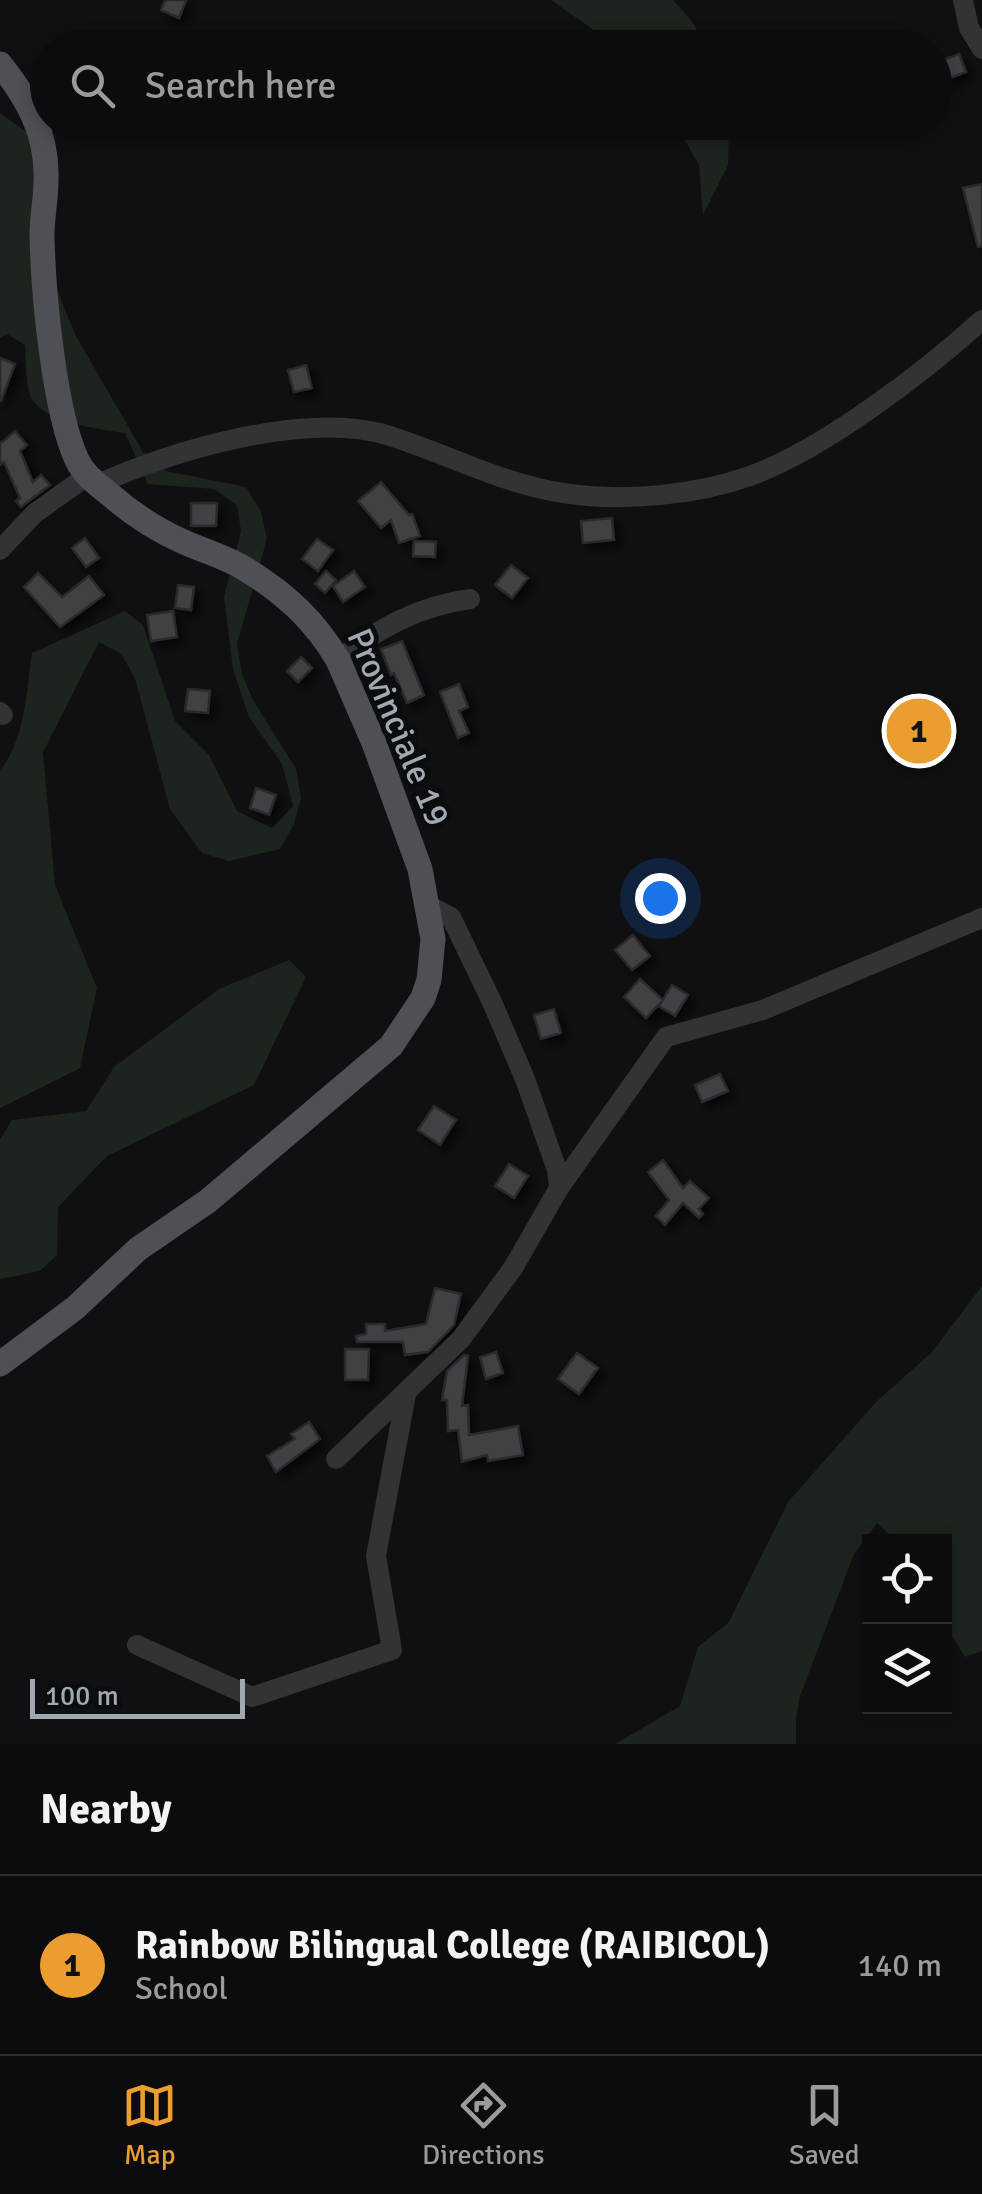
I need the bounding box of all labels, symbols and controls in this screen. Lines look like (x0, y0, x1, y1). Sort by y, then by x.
search box (30, 30, 952, 140)
icon: search (65, 58, 120, 113)
text: Search here (145, 62, 337, 109)
street label: Provinciale 19 (338, 622, 459, 832)
pin: 1 (886, 694, 952, 768)
your location (635, 873, 686, 924)
map controls (862, 1534, 952, 1714)
button: locate (862, 1534, 952, 1624)
button: layers (862, 1624, 952, 1714)
scale bar (30, 1674, 245, 1718)
text: 100 m (45, 1679, 119, 1713)
text: Nearby (40, 1784, 172, 1835)
text: Rainbow Bilingual College (RAIBICOL) (135, 1922, 770, 1969)
text: 1 (64, 1946, 81, 1985)
text: 140 m (858, 1946, 942, 1985)
text: School (135, 1969, 228, 2008)
tab: Map (122, 2078, 177, 2172)
tab: Directions (422, 2078, 544, 2172)
tab: Saved (789, 2078, 860, 2172)

